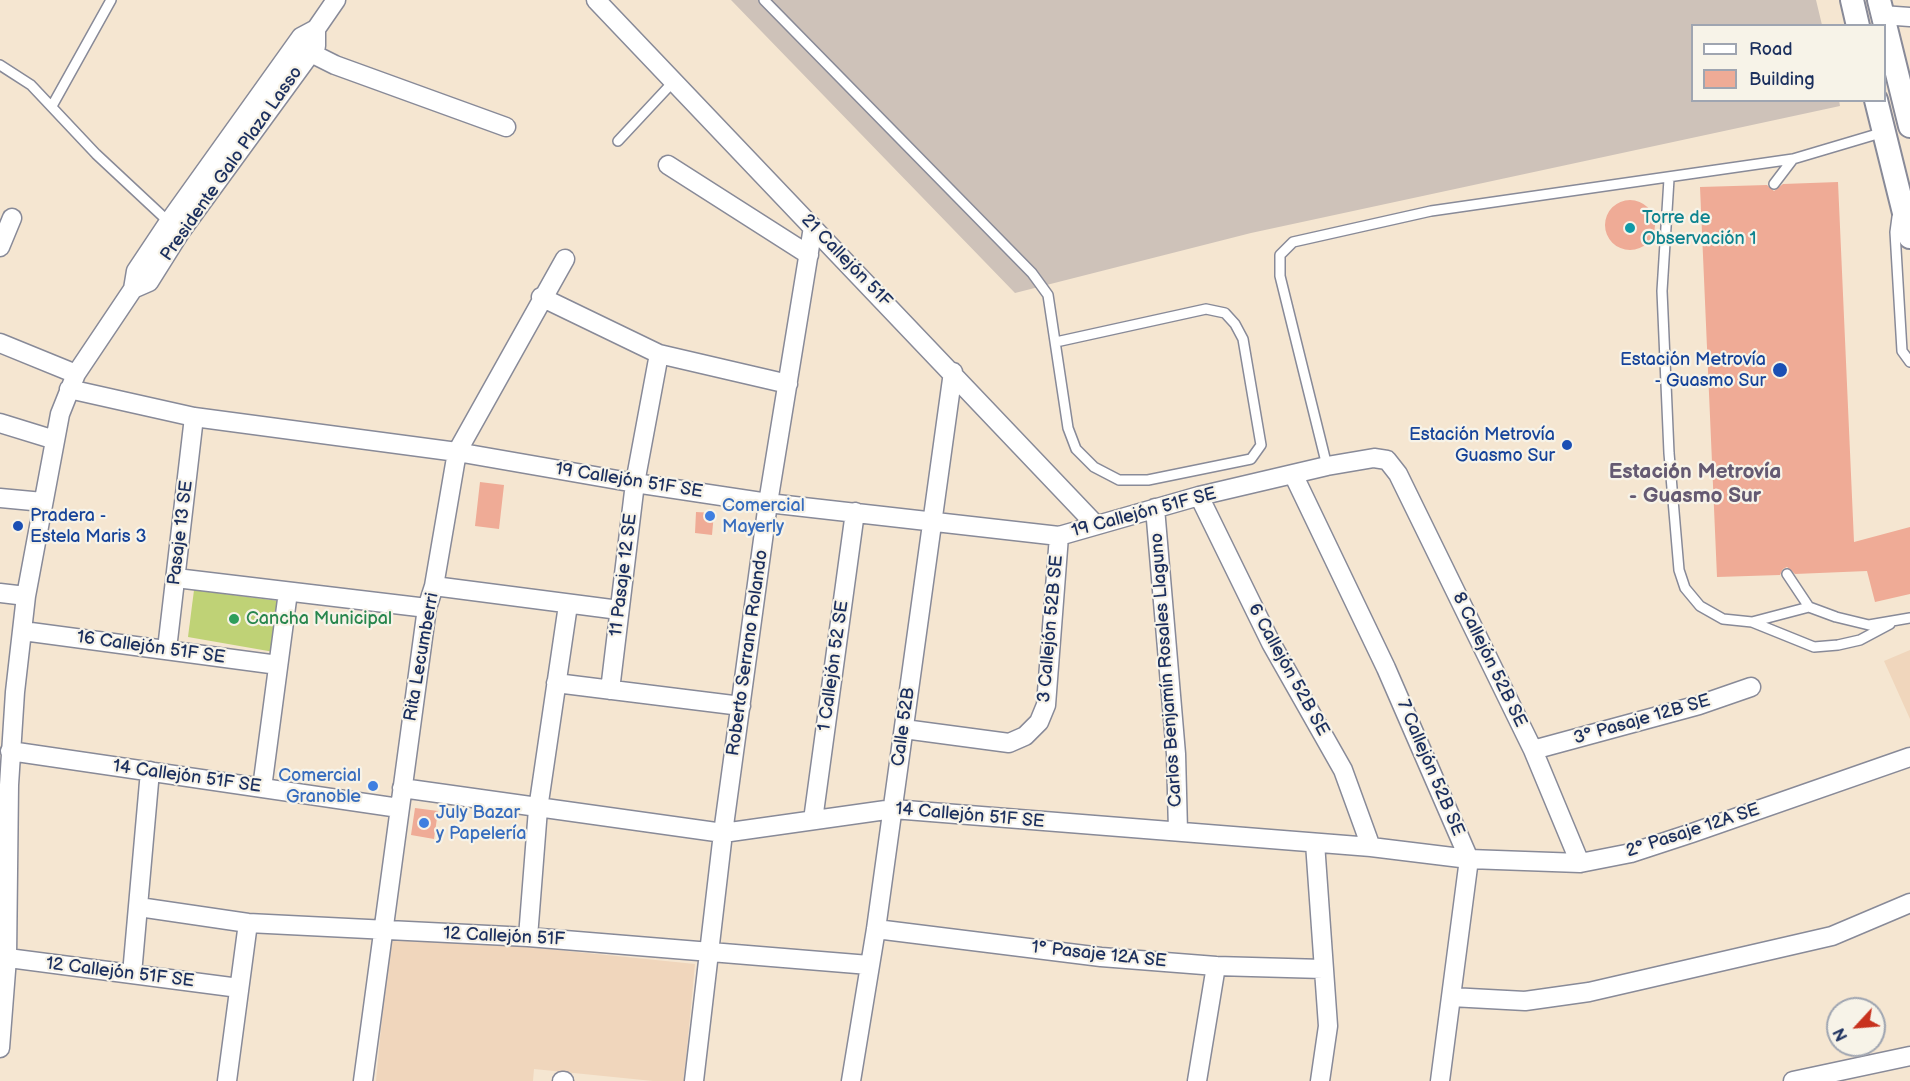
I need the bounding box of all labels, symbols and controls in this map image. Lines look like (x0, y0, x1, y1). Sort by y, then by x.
legend (1691, 24, 1886, 102)
text: Road (1749, 39, 1793, 60)
street label: Presidente Galo Plaza Lasso (156, 63, 308, 265)
text: Building (1749, 69, 1815, 90)
place label: Torre de Observación 1 (1642, 207, 1757, 250)
street label: 21 Callejón 51F (796, 210, 896, 312)
marker: Torre de Observación 1 (1623, 221, 1637, 235)
place label: Estación Metrovía - Guasmo Sur (1620, 349, 1766, 392)
marker: Estación Metrovía - Guasmo Sur (1771, 361, 1789, 379)
place label: Estación Metrovía Guasmo Sur (1409, 424, 1555, 466)
marker: Estación Metrovía Guasmo Sur (1560, 438, 1574, 452)
street label: 19 Callejón 51F SE (554, 459, 704, 503)
district label: Estación Metrovía - Guasmo Sur (1609, 460, 1781, 510)
street label: Pasaje 13 SE (164, 479, 198, 587)
street label: 19 Callejón 51F SE (1069, 483, 1219, 543)
place label: Comercial Mayerly (722, 495, 805, 538)
place label: Pradera - Estela Maris 3 (30, 505, 147, 548)
marker: Comercial Mayerly (703, 509, 717, 523)
street label: 11 Pasaje 12 SE (606, 512, 642, 638)
marker: Pradera - Estela Maris 3 (11, 519, 25, 533)
street label: Carlos Benjamín Rosales Llaguno (1147, 532, 1187, 808)
street label: Roberto Serrano Rolando (723, 549, 773, 757)
street label: 3 Callejón 52B SE (1034, 554, 1068, 704)
street label: 8 Callejón 52B SE (1447, 589, 1531, 731)
street label: Rita Lecumberri (400, 591, 444, 723)
street label: 1 Callejón 52 SE (814, 599, 854, 733)
street label: 6 Callejón 52B SE (1243, 600, 1333, 740)
place label: Cancha Municipal (246, 608, 392, 630)
marker: Cancha Municipal (227, 612, 241, 626)
street label: 16 Callejón 51F SE (75, 627, 227, 669)
street label: Calle 52B (888, 686, 920, 768)
street label: 3° Pasaje 12B SE (1571, 690, 1713, 750)
street label: 7 Callejón 52B SE (1392, 697, 1468, 839)
street label: 14 Callejón 51F SE (111, 756, 263, 798)
place label: Comercial Granoble (278, 765, 361, 808)
marker: Comercial Granoble (366, 779, 380, 793)
street label: 14 Callejón 51F SE (895, 799, 1045, 833)
street label: 2° Pasaje 12A SE (1624, 799, 1762, 863)
place label: July Bazar y Papelería (436, 802, 526, 844)
marker: July Bazar y Papelería (417, 816, 431, 830)
street label: 12 Callejón 51F (443, 923, 565, 951)
street label: 1° Pasaje 12A SE (1030, 937, 1168, 973)
street label: 12 Callejón 51F SE (45, 953, 195, 993)
north arrow (1826, 997, 1886, 1057)
text: N (1830, 1025, 1852, 1044)

